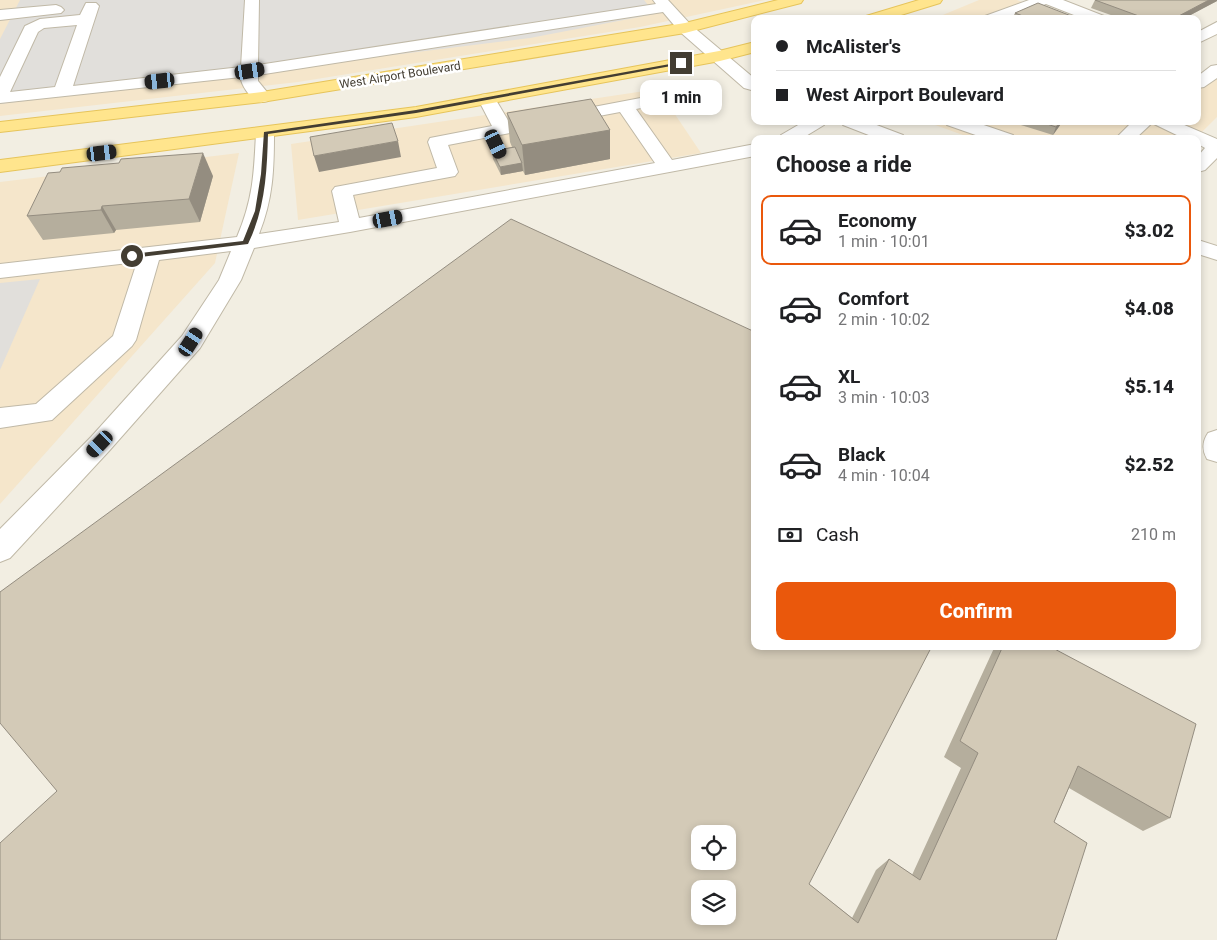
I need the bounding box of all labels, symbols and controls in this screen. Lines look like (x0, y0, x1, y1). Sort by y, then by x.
text: McAlister's (806, 35, 901, 58)
route end (670, 52, 692, 74)
street label: West Airport Boulevard (338, 58, 462, 92)
car (234, 61, 265, 81)
car (144, 72, 175, 90)
callout: 1 min (640, 80, 722, 116)
text: West Airport Boulevard (806, 83, 1004, 106)
text: 1 min (661, 88, 701, 107)
car (482, 127, 509, 161)
car (86, 144, 117, 162)
text: Choose a ride (776, 152, 912, 177)
icon: car (778, 208, 823, 253)
car (371, 209, 404, 229)
text: Economy (838, 209, 917, 232)
text: $3.02 (1125, 219, 1174, 242)
text: 1 min · 10:01 (838, 232, 930, 251)
route start (121, 245, 143, 267)
icon: car (778, 286, 823, 331)
text: Comfort (838, 287, 909, 310)
text: $4.08 (1125, 297, 1174, 320)
text: 2 min · 10:02 (838, 310, 930, 329)
car (176, 325, 205, 359)
icon: car (778, 364, 823, 409)
text: XL (838, 365, 860, 388)
text: $5.14 (1125, 375, 1174, 398)
text: 3 min · 10:03 (838, 388, 930, 407)
car (84, 428, 115, 460)
icon: car (778, 442, 823, 487)
text: Black (838, 443, 885, 466)
text: $2.52 (1125, 453, 1174, 476)
text: 4 min · 10:04 (838, 466, 930, 485)
icon: cash (776, 521, 804, 549)
text: Cash (816, 523, 859, 546)
text: 210 m (1131, 525, 1176, 544)
button: Confirm (776, 582, 1176, 640)
map controls (691, 825, 736, 925)
button: locate (691, 825, 736, 870)
button: layers (691, 880, 736, 925)

